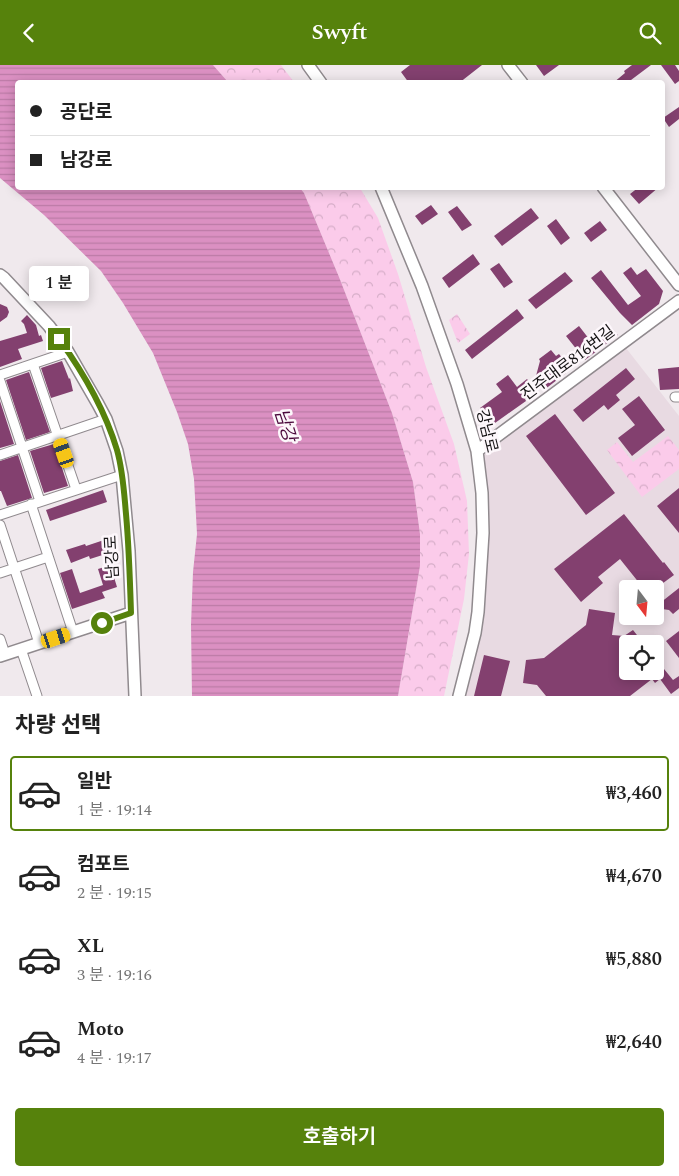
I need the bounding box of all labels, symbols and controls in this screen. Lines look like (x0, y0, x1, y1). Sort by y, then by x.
text: Swyft (312, 16, 367, 49)
icon: back (15, 19, 43, 47)
icon: search (636, 19, 664, 47)
text: 공단로 (60, 98, 112, 127)
text: 남강로 (60, 146, 112, 175)
callout: 1 분 (29, 267, 89, 301)
text: 1 분 (45, 271, 73, 295)
street label: 진주대로816번길 (516, 320, 620, 406)
route end (48, 328, 70, 350)
water label: 남강 (267, 405, 304, 447)
street label: 강남로 (470, 407, 504, 456)
car (52, 436, 75, 470)
street label: 남강로 (99, 534, 125, 580)
north arrow (619, 580, 664, 625)
map controls (619, 580, 664, 680)
route start (91, 612, 113, 634)
car (39, 626, 72, 650)
button: locate (619, 635, 664, 680)
text: 차량 선택 (15, 709, 101, 742)
text: 일반 (77, 767, 112, 796)
icon: car (17, 771, 62, 816)
text: ₩3,460 (606, 779, 662, 808)
text: 1 분 · 19:14 (77, 798, 152, 822)
text: 컴포트 (77, 850, 129, 879)
icon: car (17, 854, 62, 899)
text: ₩4,670 (606, 862, 662, 891)
text: 2 분 · 19:15 (77, 881, 152, 905)
text: XL (77, 932, 104, 961)
icon: car (17, 937, 62, 982)
text: ₩5,880 (606, 945, 662, 974)
text: 3 분 · 19:16 (77, 963, 152, 987)
text: Moto (77, 1015, 124, 1044)
icon: car (17, 1020, 62, 1065)
text: ₩2,640 (606, 1028, 662, 1057)
text: 4 분 · 19:17 (77, 1046, 152, 1070)
button: 호출하기 (15, 1108, 664, 1166)

